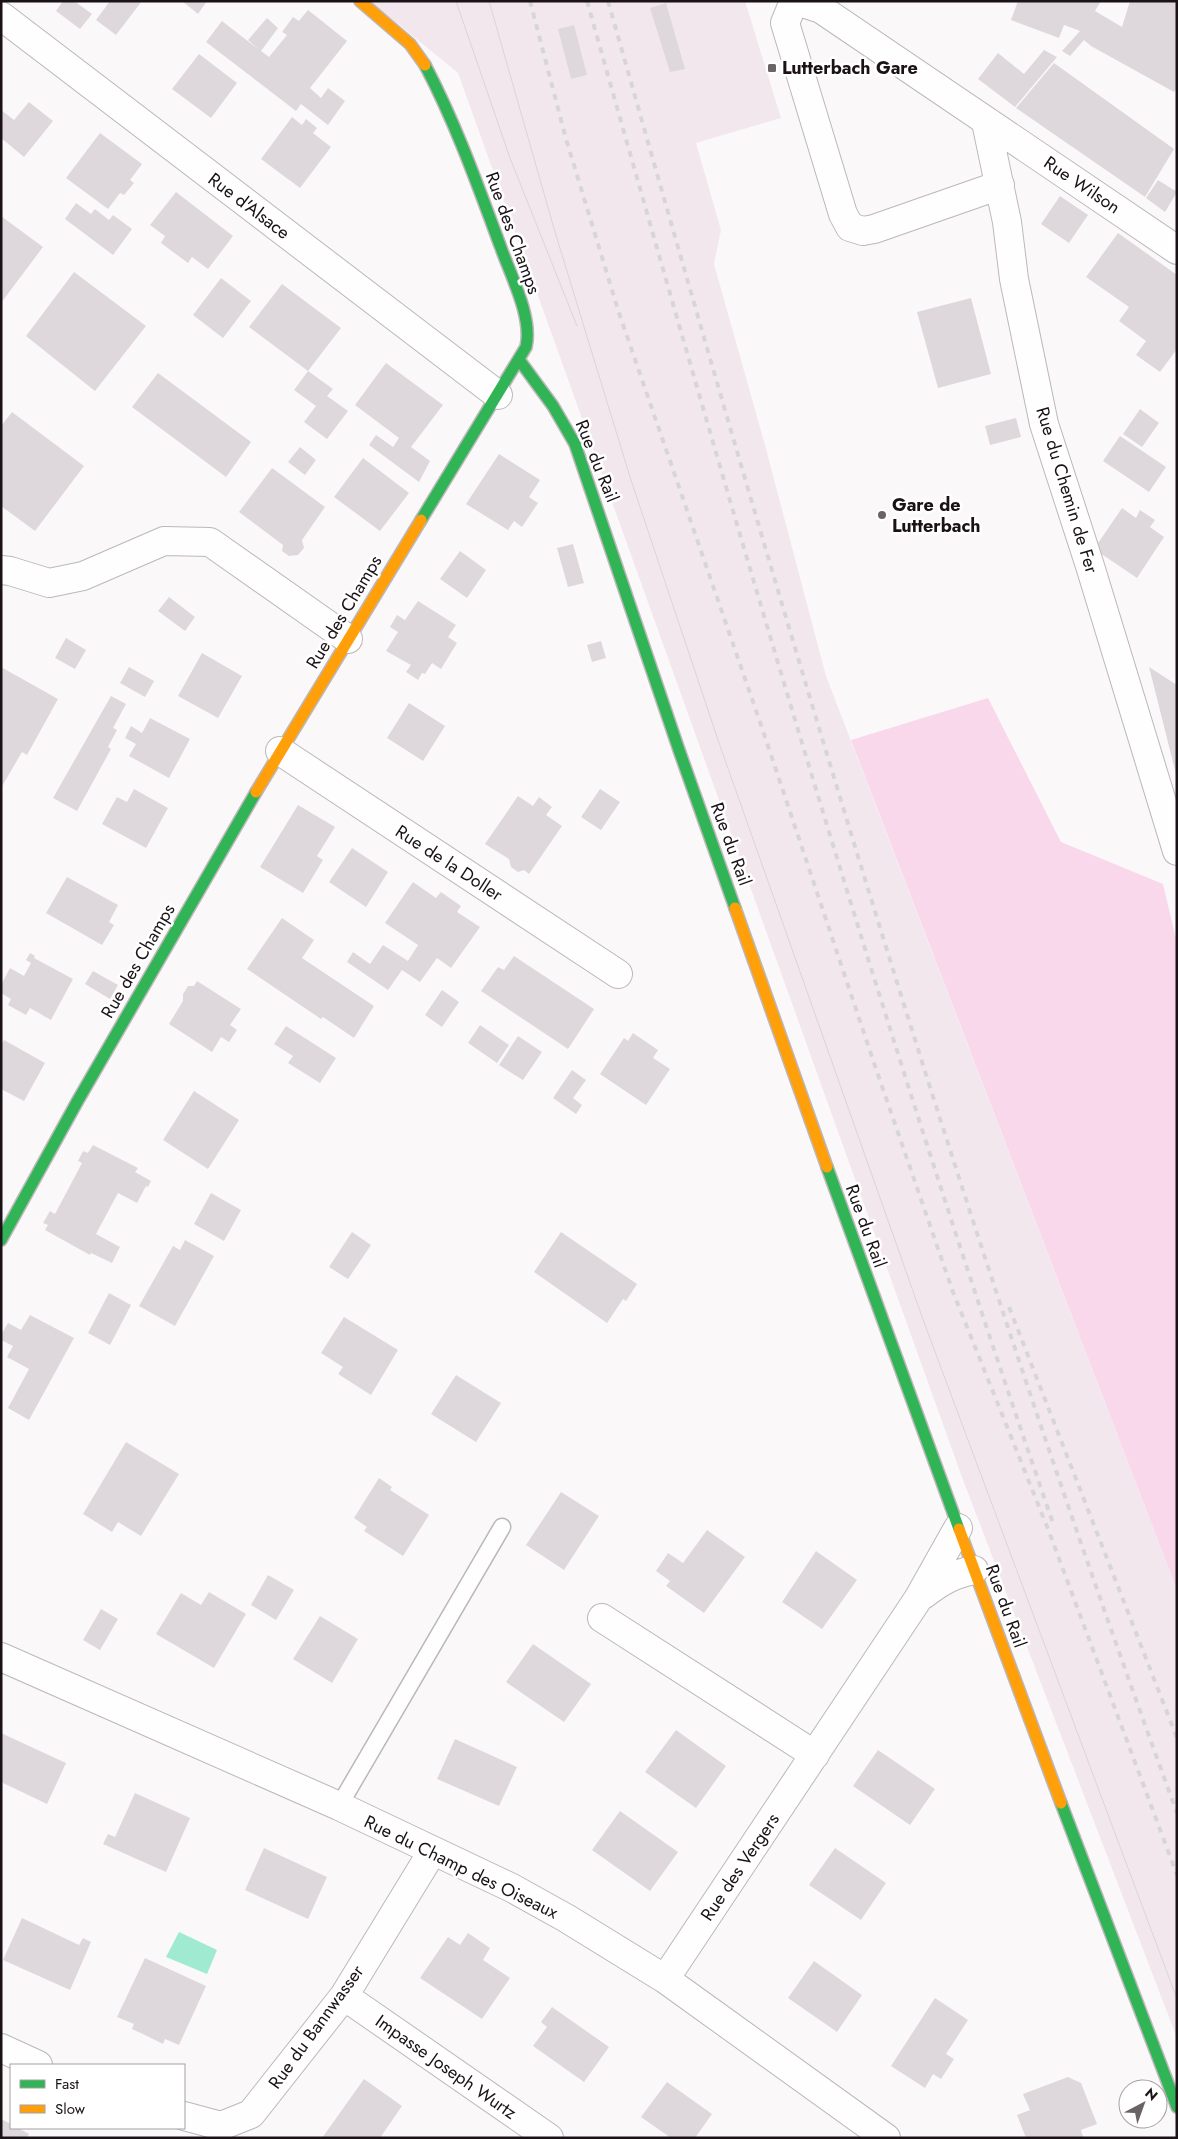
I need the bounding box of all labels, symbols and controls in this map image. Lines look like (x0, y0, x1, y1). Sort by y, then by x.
place label: Lutterbach Gare (782, 55, 918, 81)
marker: Lutterbach Gare (766, 62, 778, 74)
street label: Rue Wilson (1039, 150, 1125, 220)
street label: Rue d'Alsace (203, 167, 295, 245)
street label: Rue des Champs (479, 168, 547, 298)
street label: Rue du Chemin de Fer (1029, 404, 1105, 577)
street label: Rue du Rail (569, 416, 625, 506)
place label: Gare de Lutterbach (892, 492, 981, 539)
marker: Gare de Lutterbach (876, 509, 888, 521)
street label: Rue des Champs (300, 550, 388, 674)
street label: Rue du Rail (704, 799, 758, 889)
street label: Rue de la Doller (390, 819, 508, 908)
street label: Rue des Champs (95, 899, 181, 1023)
street label: Rue du Rail (839, 1181, 893, 1271)
street label: Rue du Rail (979, 1561, 1033, 1651)
street label: Rue des Vergers (694, 1808, 786, 1926)
street label: Rue du Champ des Oiseaux (360, 1809, 563, 1926)
street label: Rue du Bannwasser (262, 1959, 370, 2094)
street label: Impasse Joseph Wurtz (370, 2008, 522, 2126)
legend (10, 2064, 185, 2129)
text: Fast (55, 2073, 79, 2095)
north arrow (1118, 2079, 1168, 2129)
text: N (1141, 2083, 1162, 2105)
text: Slow (55, 2098, 86, 2120)

